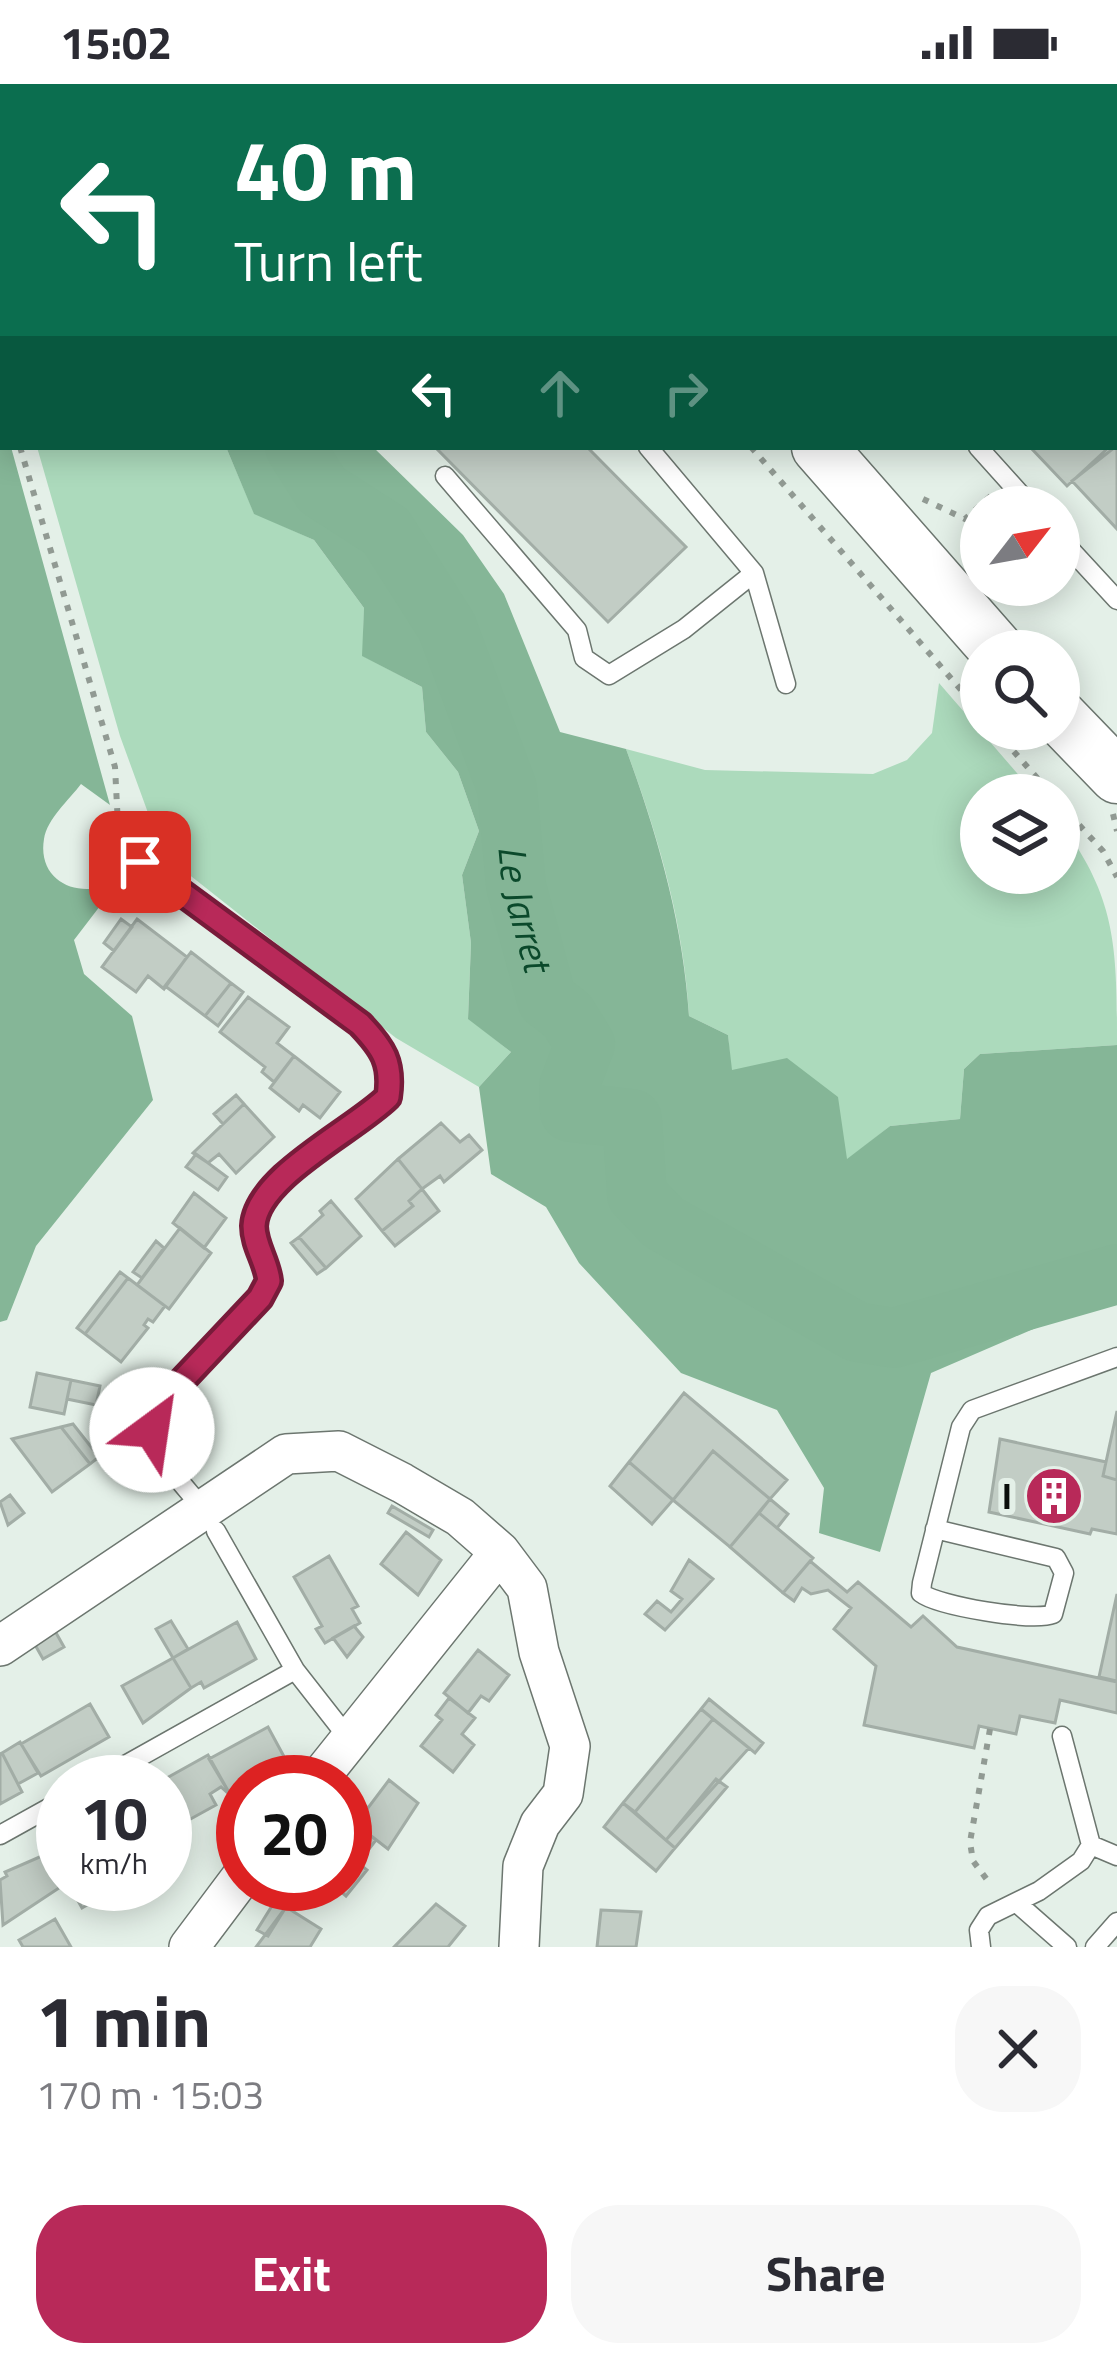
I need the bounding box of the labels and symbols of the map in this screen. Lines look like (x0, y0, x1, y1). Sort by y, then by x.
north arrow (960, 486, 1080, 606)
pin (89, 811, 191, 913)
water label: Le Jarret (483, 843, 569, 982)
position arrow (89, 1367, 215, 1493)
building icon: I (1023, 1465, 1085, 1527)
place label: I (1002, 1468, 1012, 1523)
speed limit sign: 20 (216, 1755, 372, 1911)

